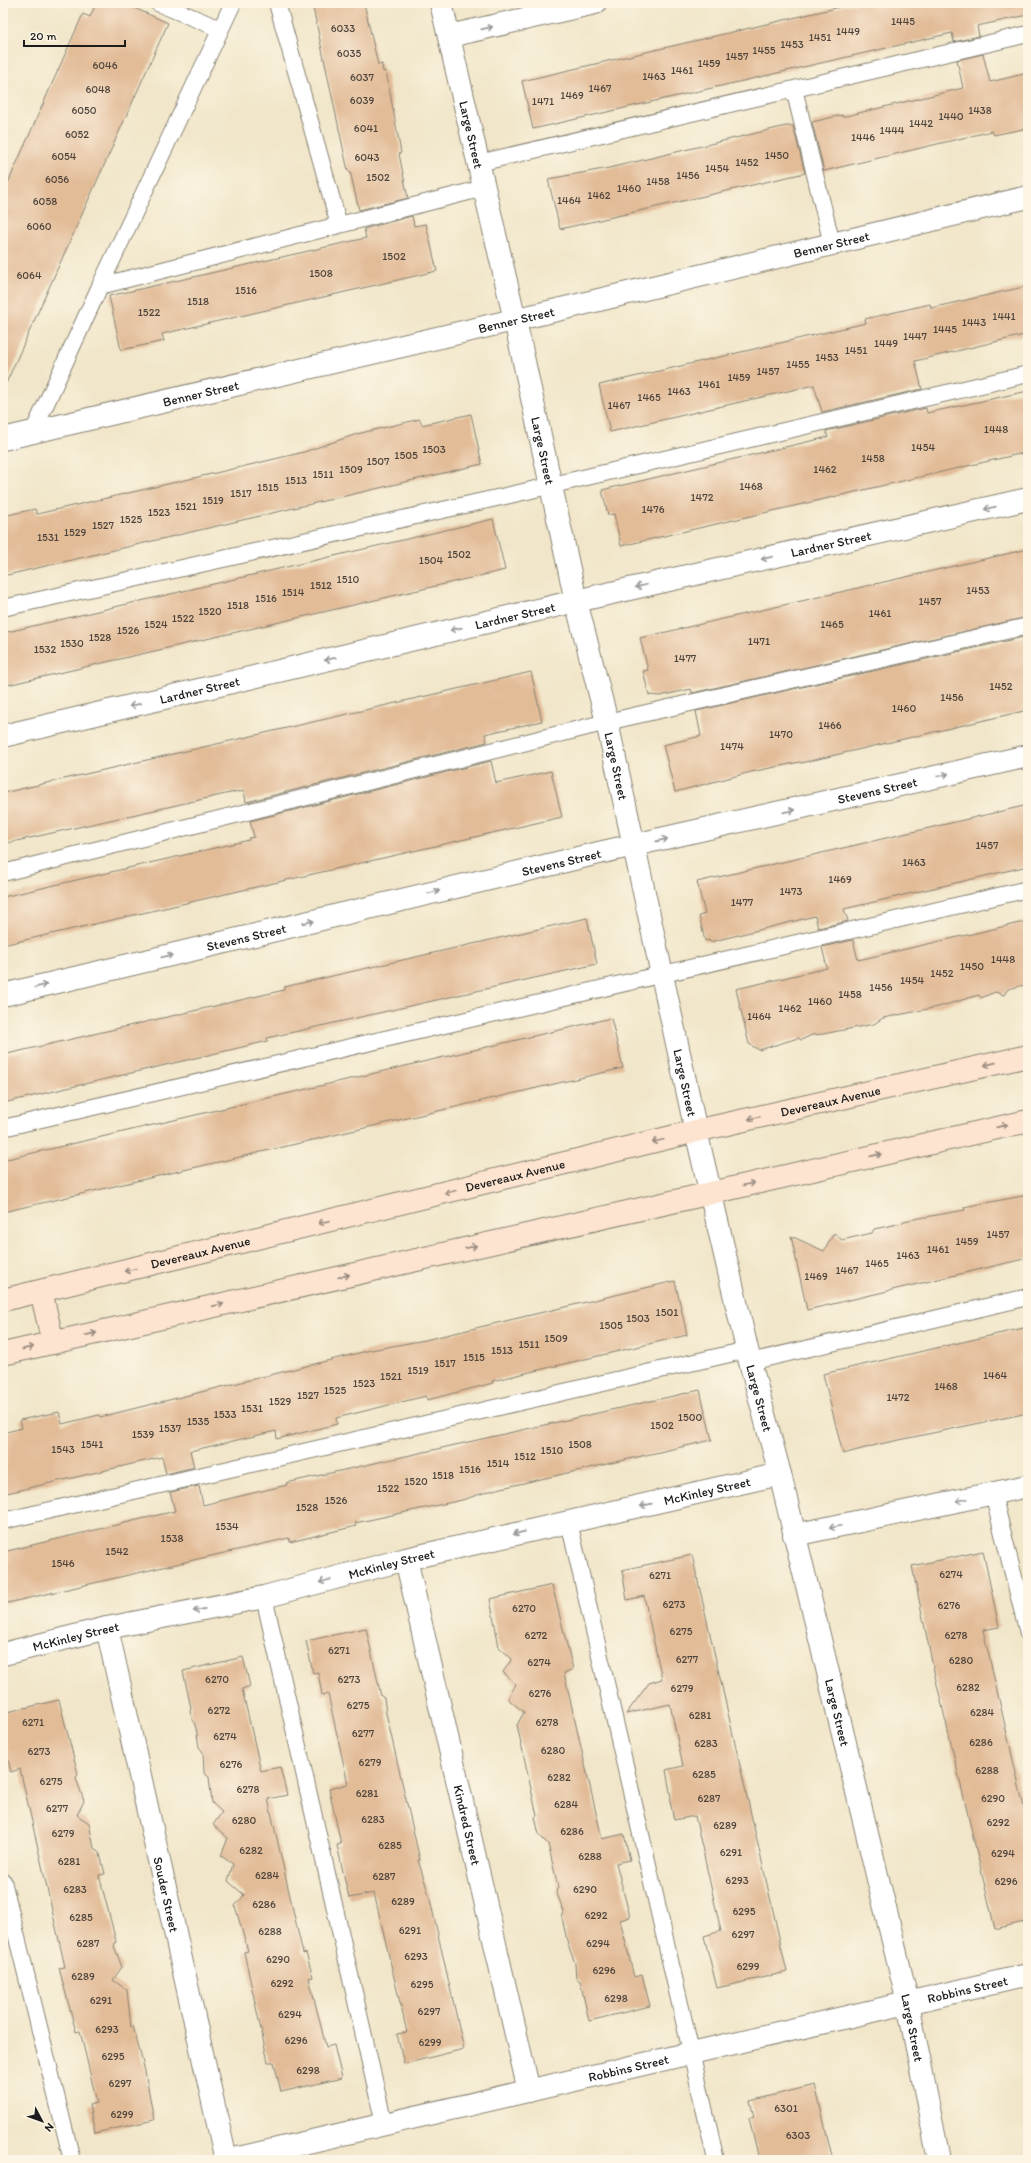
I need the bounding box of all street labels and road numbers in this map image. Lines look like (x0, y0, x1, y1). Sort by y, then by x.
street label: Large Street (457, 99, 487, 170)
street label: Benner Street (792, 228, 871, 261)
street label: Benner Street (477, 303, 556, 336)
street label: Benner Street (161, 377, 240, 409)
street label: Large Street (529, 415, 558, 486)
street label: Lardner Street (789, 527, 873, 560)
street label: Lardner Street (473, 599, 557, 632)
street label: Lardner Street (158, 673, 241, 706)
street label: Large Street (602, 731, 631, 801)
street label: Stevens Street (836, 774, 919, 806)
street label: Stevens Street (520, 845, 603, 879)
street label: Stevens Street (205, 920, 288, 954)
street label: Large Street (671, 1047, 700, 1118)
street label: Devereaux Avenue (779, 1082, 882, 1119)
street label: Devereaux Avenue (464, 1156, 566, 1195)
street label: Devereaux Avenue (149, 1233, 252, 1271)
street label: Large Street (743, 1363, 776, 1433)
street label: McKinley Street (662, 1473, 752, 1508)
street label: McKinley Street (347, 1545, 436, 1582)
street label: McKinley Street (31, 1618, 120, 1654)
street label: Large Street (822, 1677, 853, 1748)
street label: Kindred Street (451, 1783, 484, 1867)
street label: Souder Street (151, 1855, 182, 1934)
street label: Robbins Street (926, 1972, 1009, 2006)
street label: Large Street (898, 1992, 927, 2063)
street label: Robbins Street (587, 2051, 670, 2084)

